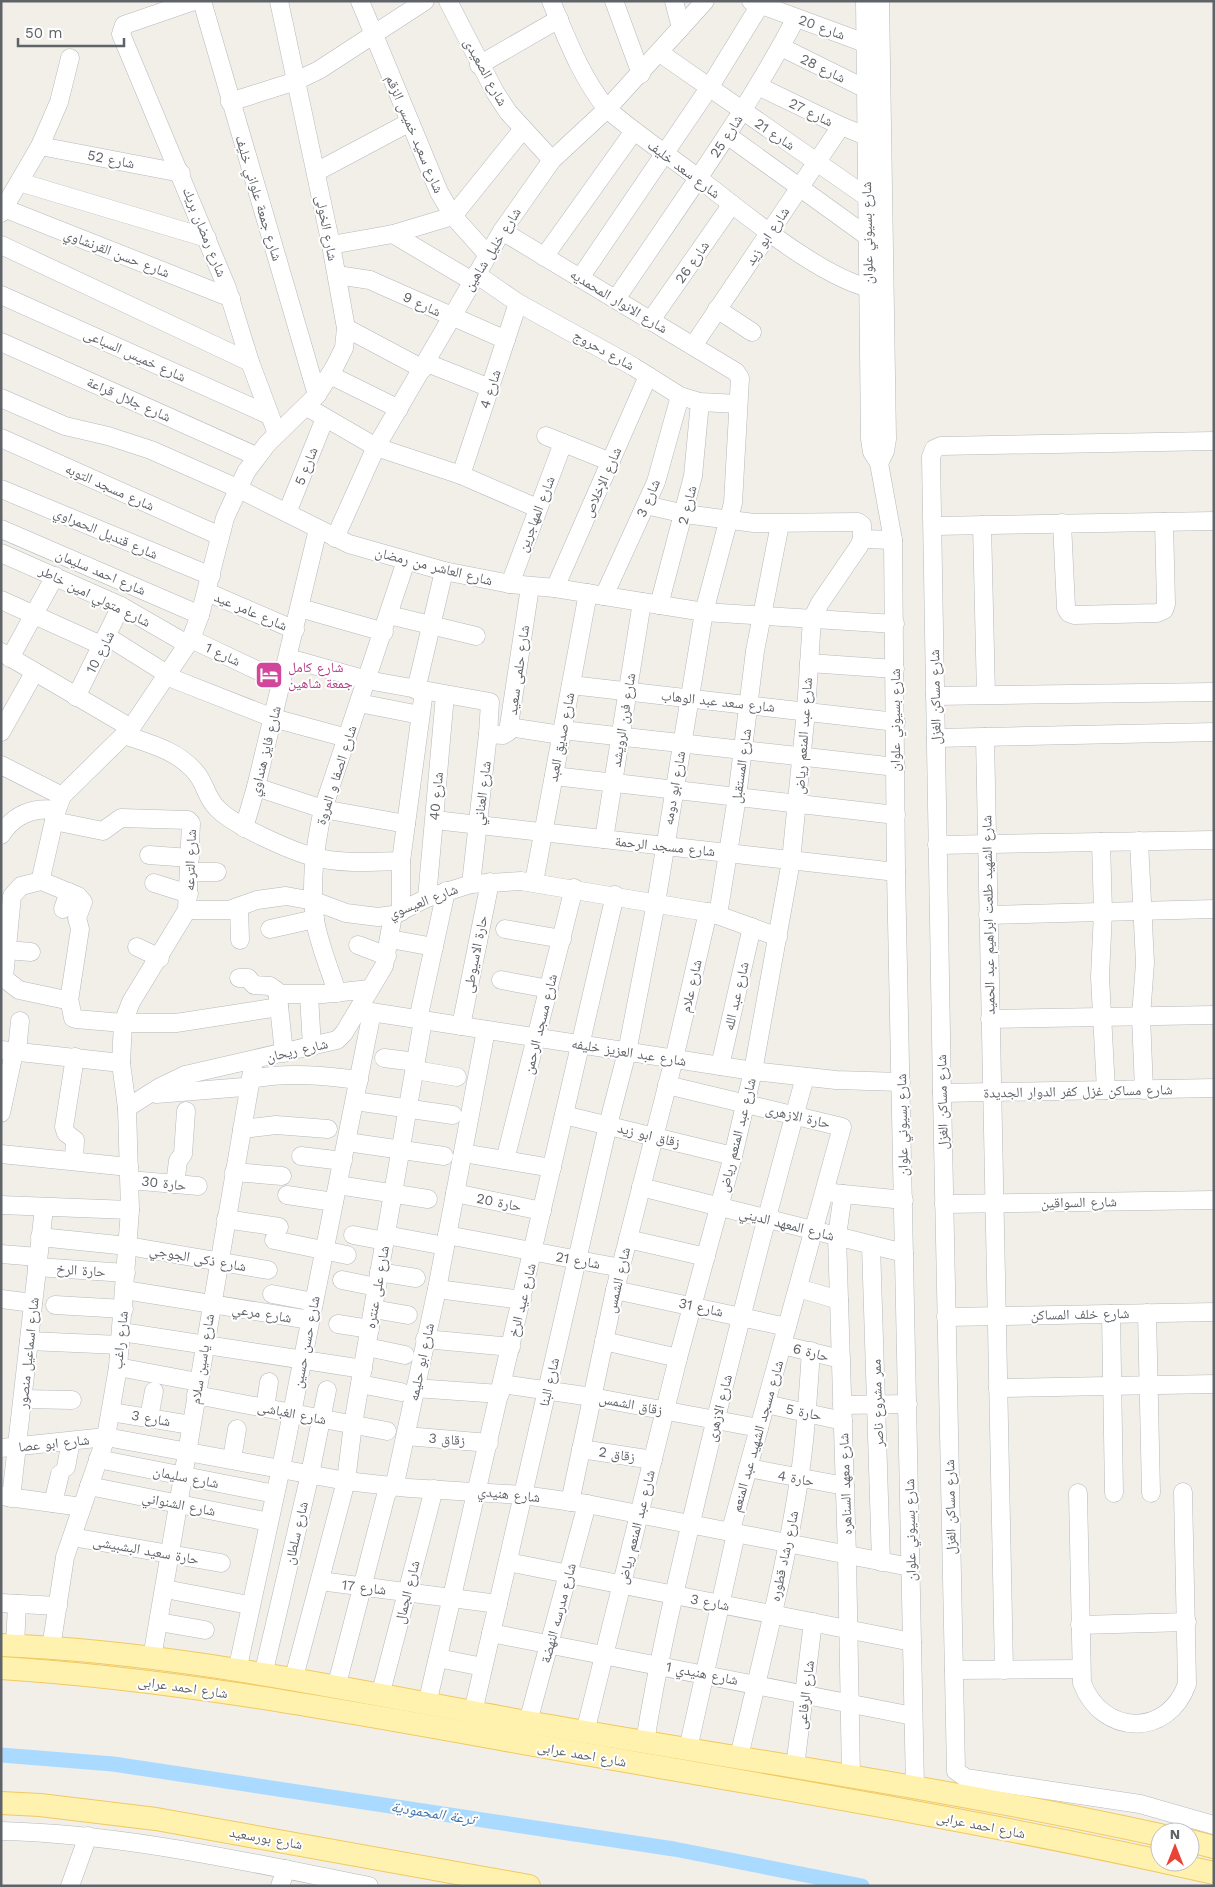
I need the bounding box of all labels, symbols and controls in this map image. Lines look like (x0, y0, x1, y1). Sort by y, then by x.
street label: شارع 20 (796, 11, 847, 45)
scale bar (18, 15, 124, 47)
text: 50 m (25, 24, 62, 42)
street label: شارع الصعيدى (459, 35, 511, 110)
street label: شارع 28 (797, 50, 848, 88)
street label: شارع سعيد خميس الزقم (381, 73, 447, 196)
street label: شارع 27 (785, 94, 836, 131)
street label: شارع 25 (706, 112, 747, 161)
street label: شارع 21 (751, 115, 798, 155)
street label: شارع جمعة علواني خليف (229, 133, 286, 264)
street label: شارع سعد خليف (643, 137, 723, 203)
street label: شارع 52 (86, 147, 136, 173)
street label: شارع بسيوني علوان (858, 181, 879, 285)
street label: شارع رمضان بريك (178, 185, 230, 280)
street label: شارع الخولى (311, 194, 341, 262)
street label: شارع ابو زيد (742, 204, 794, 269)
street label: شارع خليل شاهين (460, 205, 526, 295)
street label: شارع حسن القرنشاوي (61, 225, 172, 284)
street label: شارع 26 (672, 238, 714, 287)
street label: شارع الانوار المحمديه (566, 266, 671, 338)
street label: شارع 9 (400, 288, 444, 322)
street label: شارع خميس السباعى (81, 325, 189, 387)
street label: شارع دحروج (570, 327, 637, 375)
street label: شارع 4 (476, 368, 506, 411)
street label: شارع جلال قراعة (84, 373, 173, 426)
street label: شارع 5 (291, 445, 323, 488)
street label: شارع الإخلاص (579, 445, 626, 520)
street label: شارع مسجد التوبه (62, 460, 157, 516)
street label: شارع المهاجرين (514, 474, 560, 555)
street label: شارع 3 (633, 477, 665, 520)
street label: شارع 2 (674, 484, 701, 527)
street label: شارع قنديل الحمراوي (50, 504, 160, 565)
street label: شارع العاشر من رمضان (373, 544, 494, 590)
street label: شارع احمد سليمان (53, 546, 148, 600)
street label: شارع متولي امين خاطر (34, 562, 153, 633)
street label: شارع عامر عيد (211, 588, 290, 635)
street label: شارع حلمى سعيد (504, 624, 534, 716)
street label: شارع 10 (83, 628, 119, 677)
street label: شارع 1 (202, 639, 243, 671)
street label: شارع مساكن الغزل (926, 649, 946, 745)
place label: شارع كامل جمعة شاهين (288, 659, 353, 692)
hotel icon: شارع كامل جمعة شاهين (254, 660, 284, 690)
street label: شارع بسيوني علوان (887, 669, 907, 771)
street label: شارع فرن الرويشد (608, 672, 640, 769)
street label: شارع عبد المنعم رياض (791, 677, 817, 795)
street label: شارع سعد عبد الوهاب (660, 687, 776, 717)
street label: شارع صديق العبد (545, 691, 579, 783)
street label: شارع فايز هنداوي (246, 704, 287, 799)
street label: شارع الصفا و المروة (312, 723, 362, 827)
street label: شارع المستقبل (728, 727, 756, 805)
street label: شارع ابو دومه (660, 750, 690, 827)
street label: شارع العناني (470, 760, 497, 826)
street label: شارع 40 (426, 771, 448, 821)
street label: شارع الشهيد طلعت ابراهيم عبد الحميد (978, 815, 1000, 1015)
street label: شارع الترعه (181, 829, 201, 891)
street label: شارع مسجد الرحمة (614, 833, 716, 861)
street label: شارع العيسوي (386, 880, 461, 925)
street label: حارة الاسيوطى (460, 914, 491, 994)
street label: شارع علام (677, 958, 707, 1014)
street label: شارع عبد الله (720, 960, 754, 1032)
street label: شارع مسجد الرحمن (520, 972, 562, 1076)
street label: شارع ريحان (265, 1035, 330, 1067)
street label: شارع عبد العزيز خليفه (570, 1035, 688, 1071)
street label: شارع مساكن الغزل (933, 1054, 953, 1150)
street label: شارع بسيوني علوان (893, 1073, 914, 1177)
street label: شارع عبد المنعم رياض (715, 1076, 761, 1194)
street label: شارع مساكن غزل كفر الدوار الجديدة (983, 1081, 1173, 1103)
street label: حارة الازهرى (764, 1101, 832, 1132)
street label: زقاق ابو زيد (616, 1119, 682, 1151)
street label: حارة 30 (141, 1173, 187, 1194)
street label: حارة 20 (475, 1190, 523, 1215)
street label: شارع السواقين (1041, 1193, 1117, 1213)
street label: شارع المعهد الديني (737, 1204, 836, 1247)
street label: شارع ذكى الجوجي (148, 1242, 248, 1278)
street label: شارع على عنتره (362, 1244, 394, 1330)
street label: شارع الشمس (603, 1246, 635, 1315)
street label: شارع 21 (554, 1248, 602, 1274)
street label: حارة الرخ (56, 1260, 106, 1282)
street label: شارع عيد الرخ (505, 1261, 541, 1339)
street label: شارع حسن حسين (289, 1294, 325, 1390)
street label: شارع 31 (677, 1294, 725, 1321)
street label: شارع اسماعيل منصور (14, 1297, 44, 1411)
street label: شارع مرعي (230, 1300, 293, 1329)
street label: شارع خلف المساكن (1030, 1305, 1130, 1325)
street label: شارع راغب (109, 1310, 133, 1370)
street label: شارع ياسين سلام (187, 1313, 219, 1406)
street label: شارع ابو حليمه (405, 1322, 439, 1403)
street label: حارة 6 (791, 1340, 831, 1365)
street label: شارع البنا (536, 1356, 564, 1408)
street label: شارع مسجد الشهيد عبد المنعم (728, 1358, 788, 1514)
street label: ممر مشروع ناصر (867, 1359, 889, 1448)
street label: شارع الازهرى (703, 1373, 737, 1444)
street label: زقاق الشمس (598, 1390, 664, 1419)
street label: شارع الغباشى (256, 1398, 328, 1429)
street label: حارة 5 (784, 1400, 824, 1425)
street label: شارع 3 (130, 1407, 172, 1431)
street label: زقاق 3 (428, 1429, 466, 1450)
street label: شارع ابو عصا (18, 1431, 91, 1457)
street label: شارع معهد السناهره (835, 1433, 857, 1535)
street label: زقاق 2 (597, 1443, 636, 1466)
street label: شارع مساكن الغزل (941, 1459, 961, 1555)
street label: شارع سليمان (151, 1463, 220, 1493)
street label: حارة 4 (776, 1467, 816, 1490)
street label: شارع عبد المنعم رياض (614, 1468, 660, 1586)
street label: شارع بسيوني علوان (901, 1478, 922, 1582)
street label: شارع هنيدي (477, 1483, 541, 1509)
street label: شارع الشنواني (140, 1489, 217, 1522)
street label: شارع سلطان (281, 1500, 313, 1567)
street label: شارع رشاد قطوره (767, 1509, 803, 1603)
street label: حارة سعيد البشبيشى (92, 1533, 200, 1568)
street label: شارع الجمال (391, 1559, 425, 1626)
street label: شارع مدرسه النهضة (537, 1561, 581, 1665)
street label: شارع 17 (341, 1576, 387, 1600)
street label: شارع 3 (689, 1590, 731, 1616)
street label: شارع هنيدي 1 (664, 1658, 739, 1691)
street label: شارع الرفاعى (793, 1660, 819, 1731)
street label: شارع احمد عرابى (137, 1673, 229, 1703)
street label: شارع احمد عرابى (536, 1738, 628, 1772)
water label: ترعة المحمودية (390, 1797, 480, 1829)
street label: شارع احمد عرابى (935, 1809, 1027, 1843)
north arrow (1150, 1822, 1200, 1872)
street label: شارع بورسعيد (228, 1824, 304, 1854)
text: N (1170, 1826, 1180, 1842)

